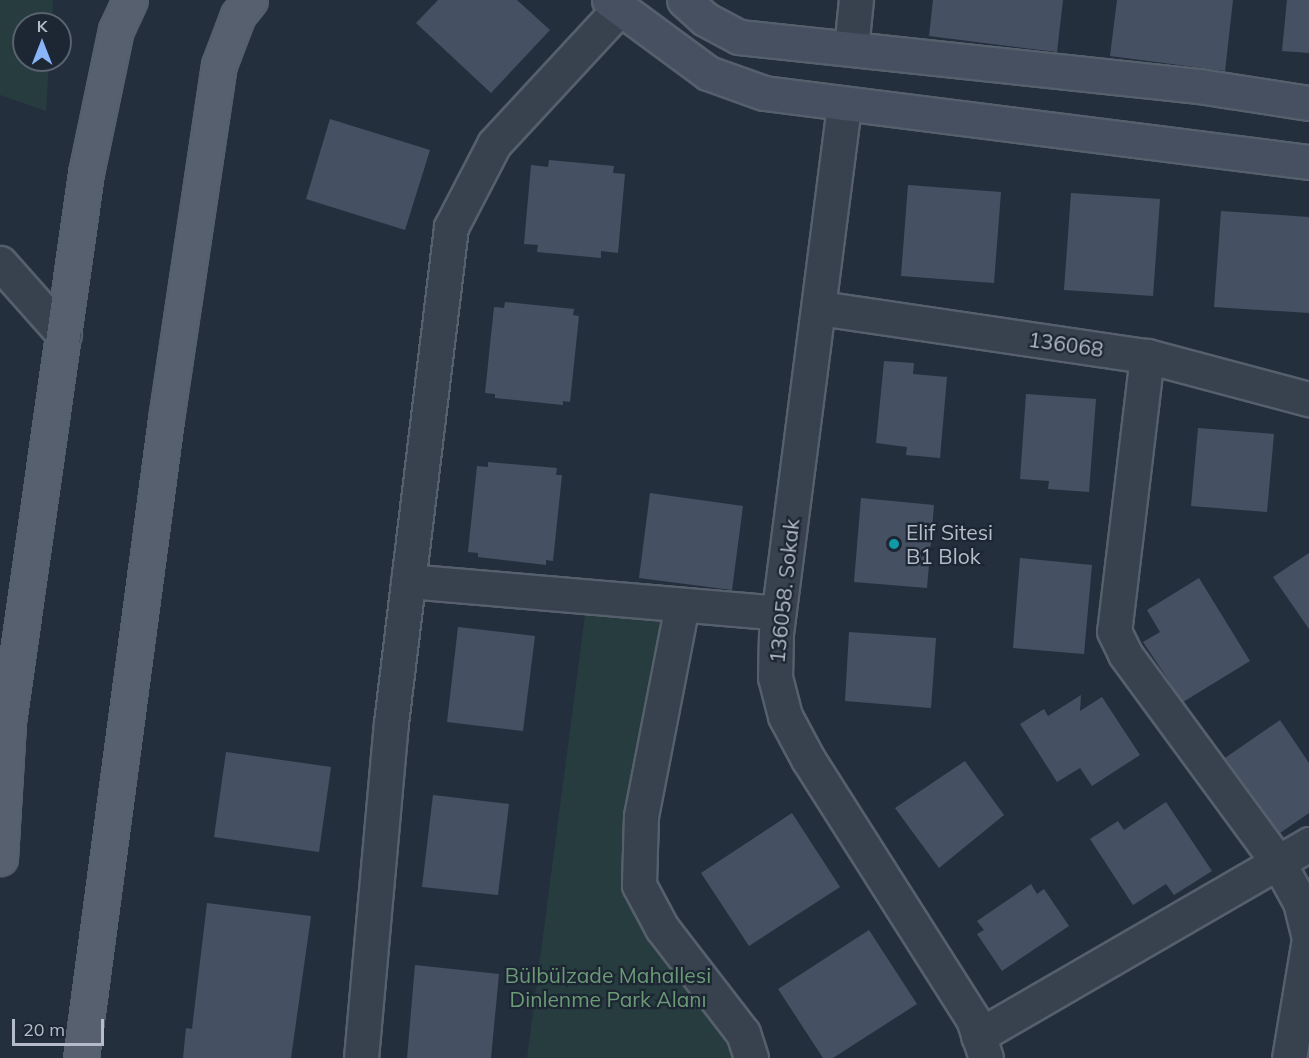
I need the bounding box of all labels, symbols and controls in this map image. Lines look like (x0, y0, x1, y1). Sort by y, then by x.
north arrow (12, 12, 72, 72)
text: K (37, 16, 47, 36)
street label: 136068 (1027, 326, 1105, 362)
street label: 136058. Sokak (764, 518, 804, 664)
place label: Elif Sitesi B1 Blok (906, 519, 993, 569)
marker: Elif Sitesi B1 Blok (887, 537, 901, 551)
park label: Bülbülzade Mahallesi Dinlenme Park Alanı (505, 962, 711, 1012)
scale bar (15, 1007, 106, 1045)
text: 20 m (23, 1018, 65, 1041)

